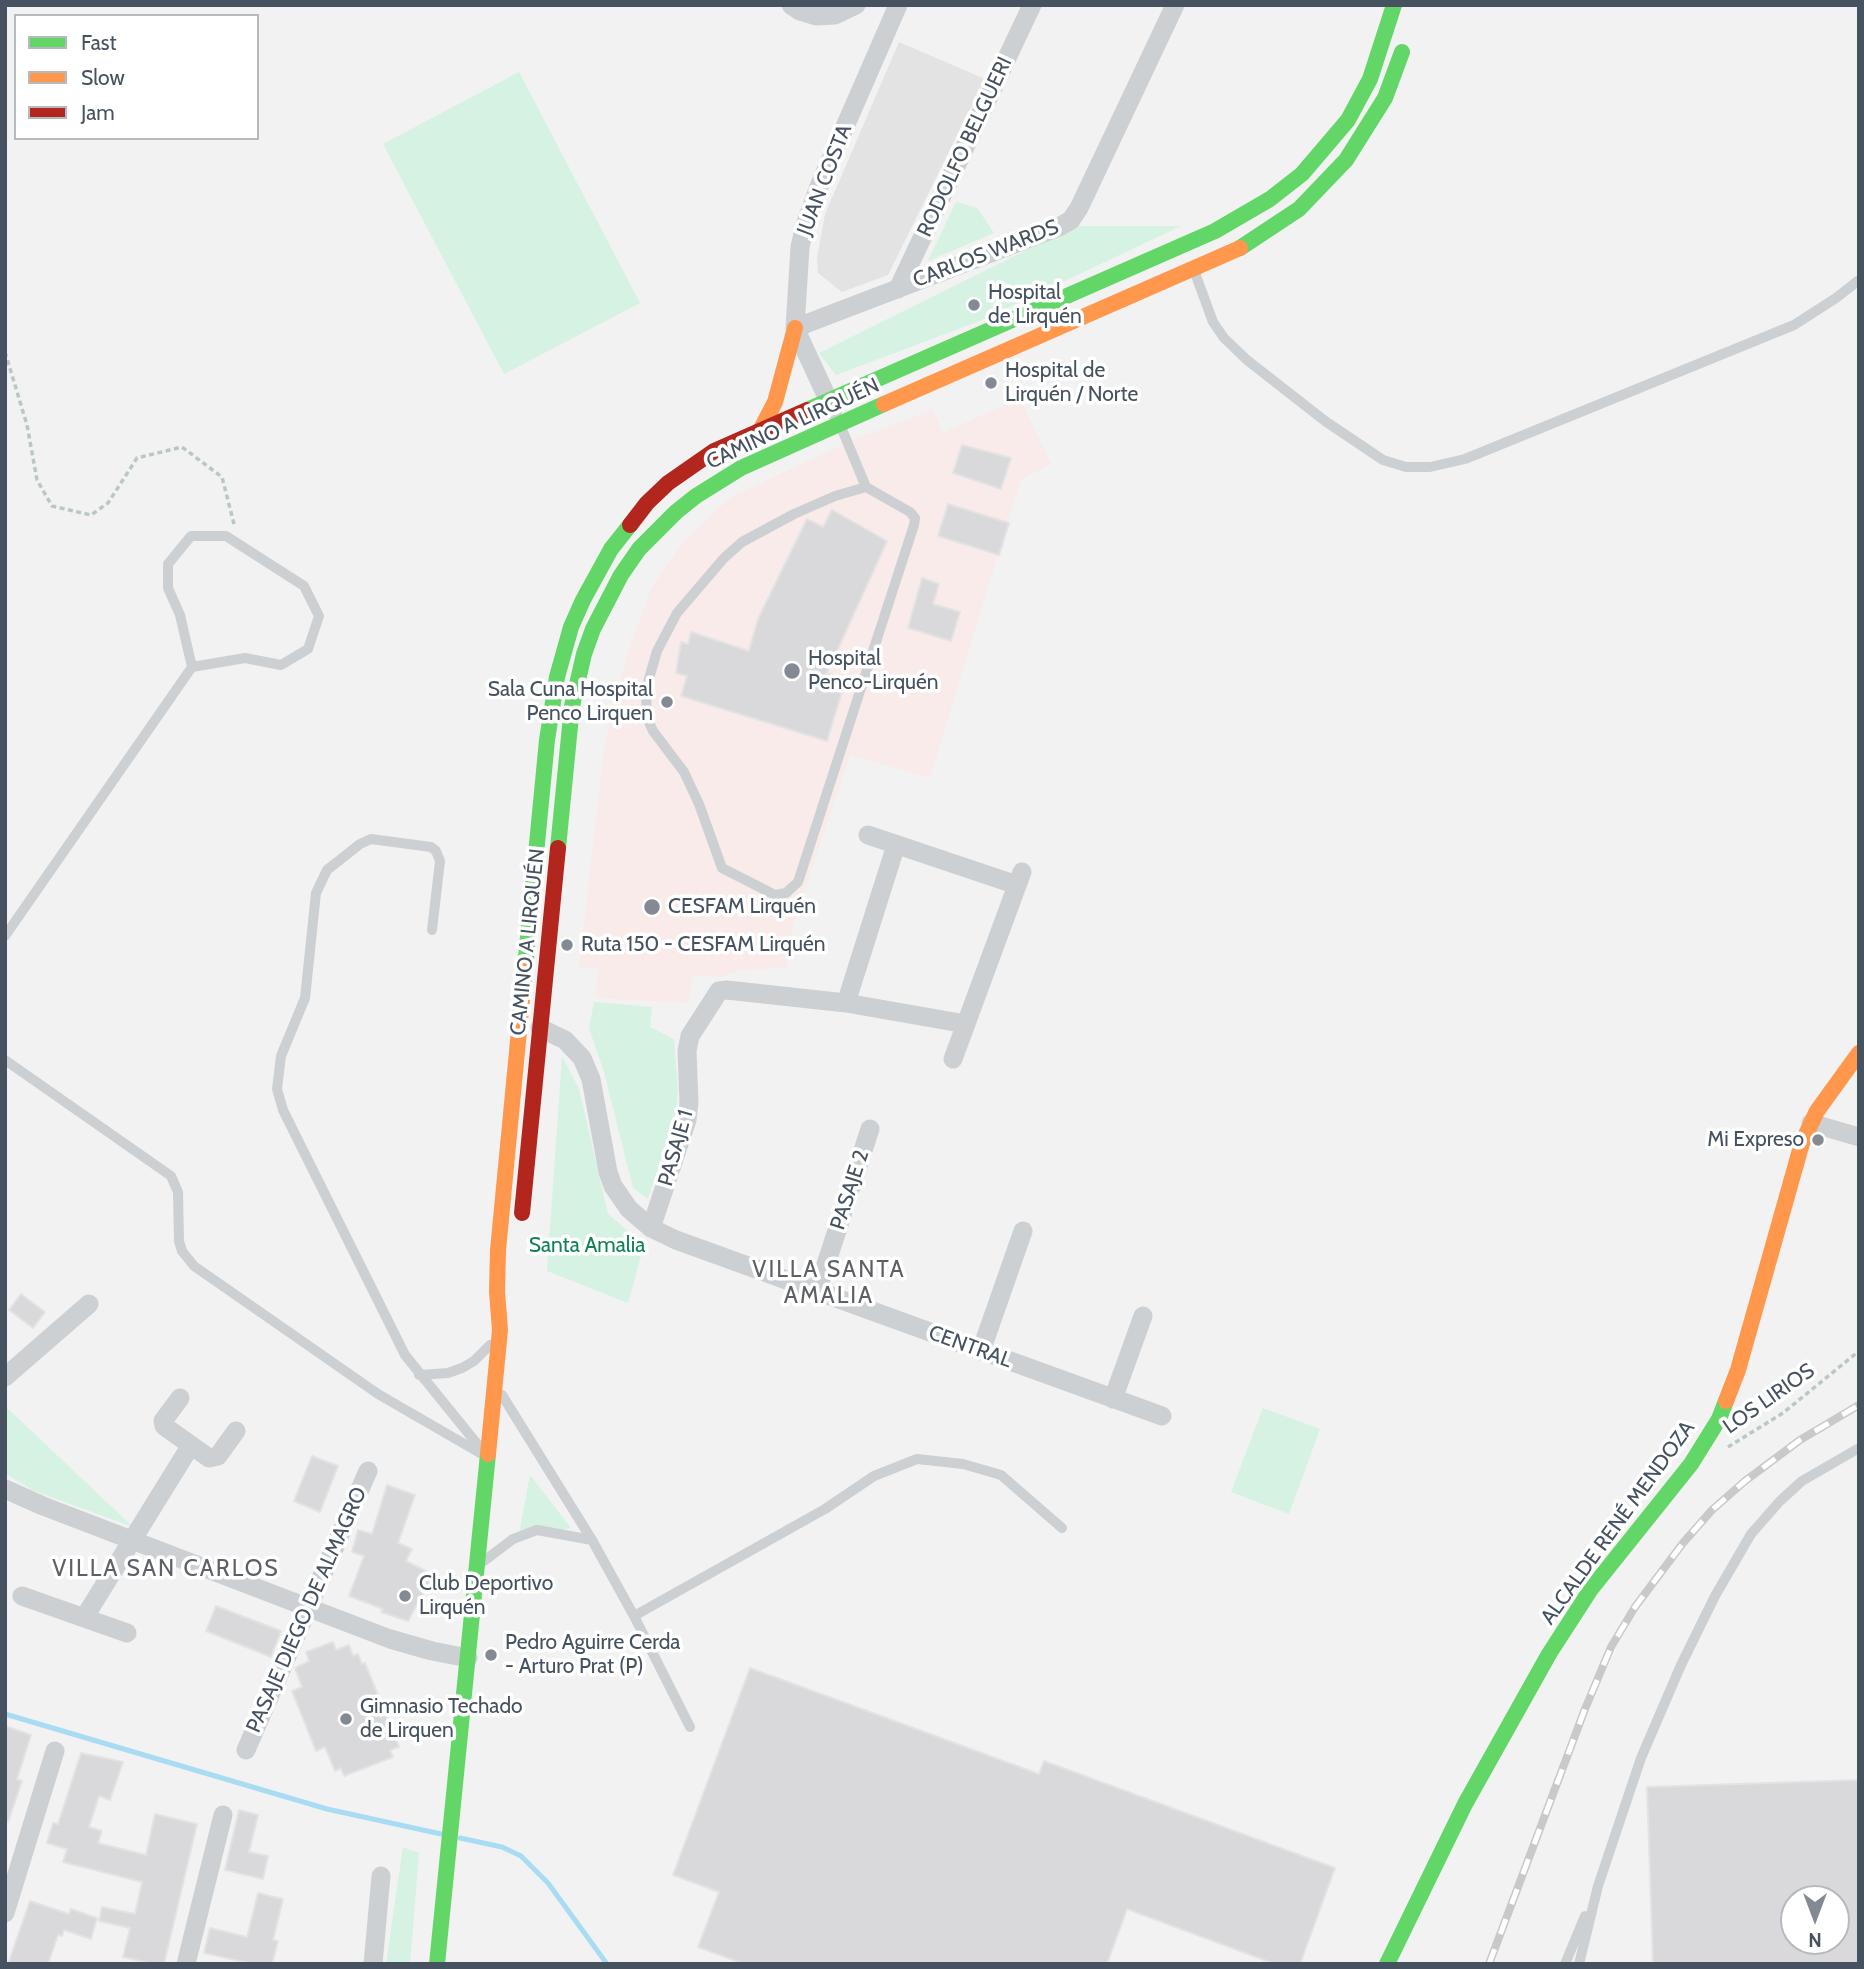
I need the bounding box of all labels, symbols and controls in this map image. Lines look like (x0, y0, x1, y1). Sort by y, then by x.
legend (14, 14, 259, 140)
text: Fast (81, 30, 117, 55)
street label: RODOLFO BELGUERI (912, 53, 1018, 241)
text: Slow (81, 65, 125, 90)
text: Jam (81, 100, 115, 125)
street label: JUAN COSTA (792, 121, 858, 239)
street label: CARLOS WARDS (910, 215, 1062, 293)
place label: Hospital de Lirquén (988, 280, 1082, 330)
marker: Hospital de Lirquén (966, 297, 982, 313)
place label: Hospital de Lirquén / Norte (1005, 358, 1138, 408)
street label: CAMINO A LIRQUÉN (703, 373, 883, 475)
marker: Hospital de Lirquén / Norte (983, 375, 999, 391)
place label: Hospital Penco-Lirquén (808, 646, 939, 696)
marker: Hospital Penco-Lirquén (782, 661, 802, 681)
place label: Sala Cuna Hospital Penco Lirquen (488, 677, 653, 727)
marker: Sala Cuna Hospital Penco Lirquen (659, 694, 675, 710)
street label: CAMINO A LIRQUÉN (506, 847, 550, 1037)
place label: CESFAM Lirquén (668, 894, 816, 920)
marker: CESFAM Lirquén (642, 897, 662, 917)
place label: Ruta 150 - CESFAM Lirquén (581, 932, 825, 958)
marker: Ruta 150 - CESFAM Lirquén (559, 937, 575, 953)
street label: PASAJE 1 (653, 1107, 699, 1189)
place label: Mi Expreso (1707, 1127, 1804, 1153)
marker: Mi Expreso (1810, 1132, 1826, 1148)
street label: PASAJE 2 (825, 1147, 875, 1233)
park label: Santa Amalia (529, 1233, 645, 1259)
district label: VILLA SANTA AMALIA (754, 1256, 904, 1310)
street label: CENTRAL (925, 1320, 1015, 1374)
street label: LOS LIRIOS (1719, 1358, 1819, 1440)
street label: ALCALDE RENÉ MENDOZA (1536, 1416, 1700, 1630)
street label: PASAJE DIEGO DE ALMAGRO (241, 1483, 373, 1737)
district label: VILLA SAN CARLOS (54, 1555, 278, 1583)
place label: Club Deportivo Lirquén (419, 1571, 553, 1621)
marker: Club Deportivo Lirquén (397, 1588, 413, 1604)
place label: Pedro Aguirre Cerda - Arturo Prat (P) (505, 1630, 680, 1680)
marker: Pedro Aguirre Cerda - Arturo Prat (P) (483, 1647, 499, 1663)
place label: Gimnasio Techado de Lirquen (360, 1694, 523, 1744)
marker: Gimnasio Techado de Lirquen (338, 1711, 354, 1727)
north arrow (1780, 1885, 1850, 1955)
text: N (1808, 1928, 1822, 1951)

